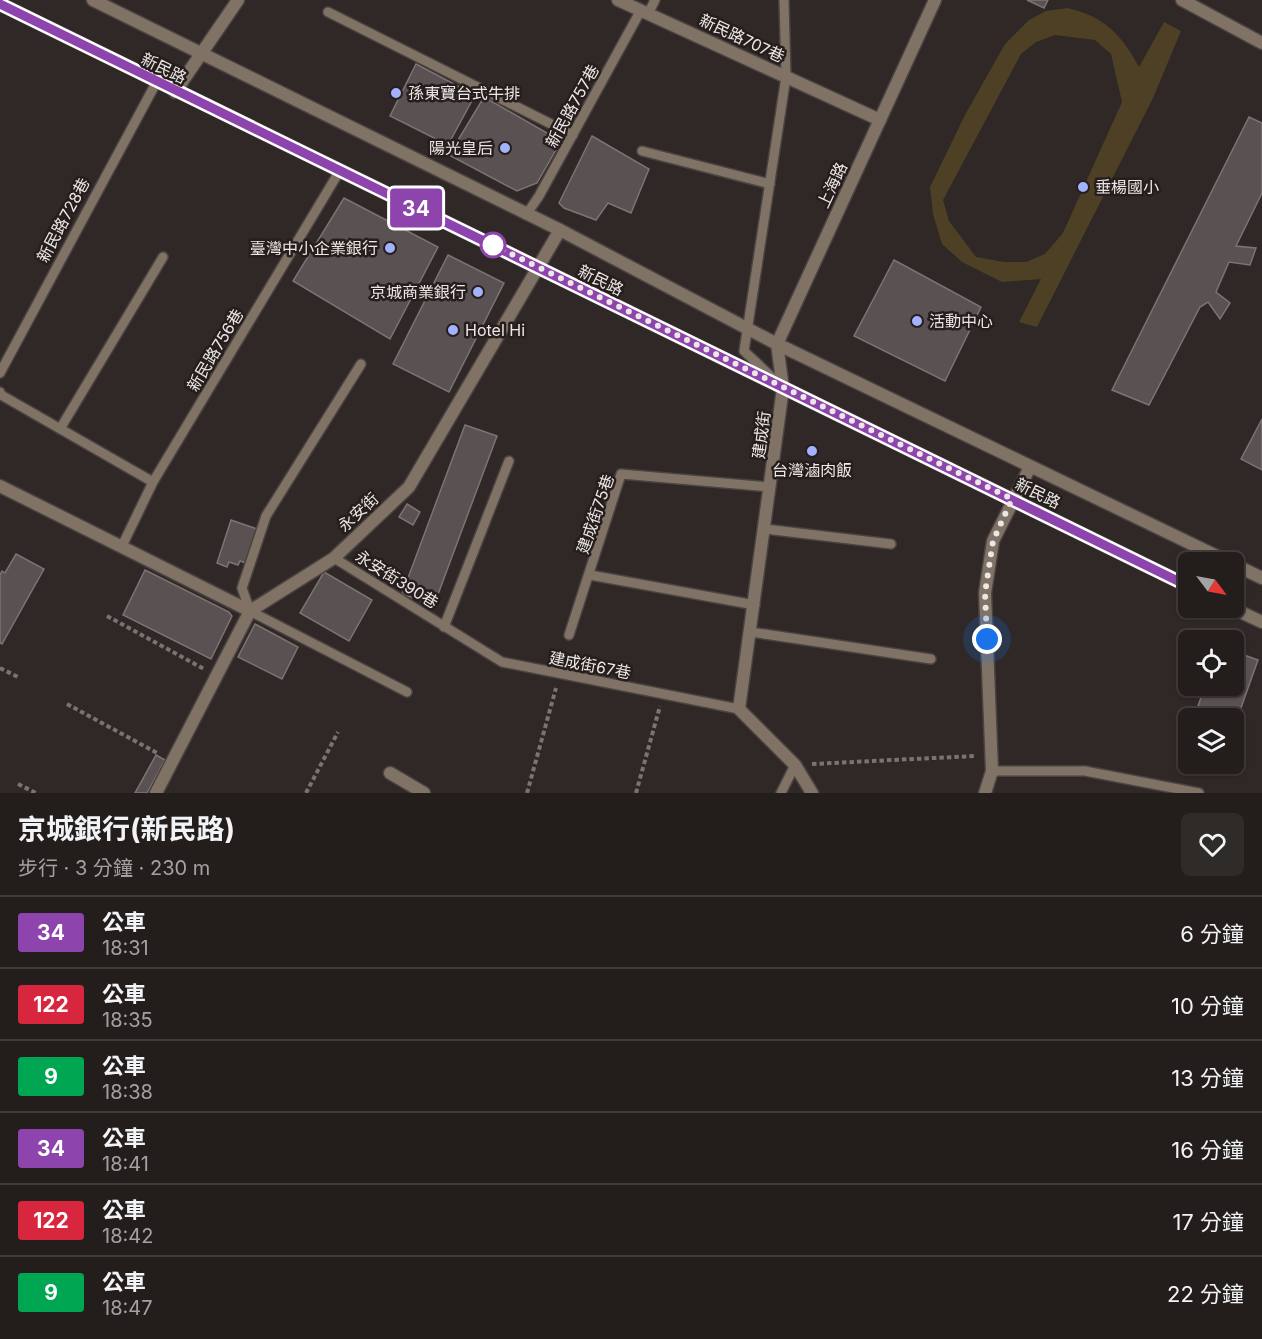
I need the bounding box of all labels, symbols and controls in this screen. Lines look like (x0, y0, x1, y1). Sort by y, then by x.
street label: 新民路707巷 (696, 10, 788, 66)
street label: 新民路 (138, 48, 190, 88)
street label: 新民路757巷 (541, 61, 603, 151)
place label: 孫東寶台式牛排 (408, 83, 520, 103)
marker: 孫東寶台式牛排 (389, 86, 403, 100)
place label: 陽光皇后 (429, 138, 493, 158)
marker: 陽光皇后 (498, 141, 512, 155)
street label: 上海路 (813, 159, 851, 211)
street label: 新民路728巷 (32, 174, 94, 266)
place label: 垂楊國小 (1095, 177, 1159, 197)
marker: 垂楊國小 (1076, 180, 1090, 194)
line badge: 34 (389, 188, 443, 228)
text: 34 (402, 196, 430, 221)
unlabelled marker (480, 232, 506, 258)
place label: 臺灣中小企業銀行 (250, 238, 378, 258)
marker: 臺灣中小企業銀行 (383, 241, 397, 255)
street label: 新民路 (575, 260, 627, 300)
place label: 京城商業銀行 (370, 282, 466, 302)
marker: 京城商業銀行 (471, 285, 485, 299)
street label: 新民路756巷 (183, 305, 247, 395)
place label: 活動中心 (929, 311, 993, 331)
marker: 活動中心 (910, 314, 924, 328)
place label: Hotel Hi (465, 320, 525, 340)
marker: Hotel Hi (446, 323, 460, 337)
street label: 建成街 (748, 410, 774, 460)
marker: 台灣滷肉飯 (805, 444, 819, 458)
place label: 台灣滷肉飯 (772, 460, 852, 480)
street label: 建成街75巷 (572, 472, 618, 556)
street label: 新民路 (1012, 473, 1064, 513)
street label: 永安街 (334, 488, 382, 536)
street label: 永安街390巷 (352, 546, 442, 612)
north arrow (1178, 552, 1244, 618)
map controls (1178, 552, 1244, 774)
your location (972, 624, 1002, 654)
button: locate (1178, 630, 1244, 696)
street label: 建成街67巷 (547, 647, 633, 683)
button: layers (1178, 708, 1244, 774)
text: 京城銀行(新民路) (18, 812, 235, 846)
button: heart (1181, 813, 1244, 876)
text: 步行 · 3 分鐘 · 230 m (18, 856, 210, 880)
text: 公車 (102, 909, 146, 935)
text: 34 (37, 920, 65, 945)
text: 6 分鐘 (1180, 921, 1244, 947)
text: 18:31 (102, 936, 149, 960)
text: 公車 (102, 981, 146, 1007)
text: 122 (33, 992, 69, 1017)
text: 10 分鐘 (1171, 993, 1244, 1019)
text: 18:35 (102, 1008, 153, 1032)
text: 公車 (102, 1053, 146, 1079)
text: 9 (44, 1064, 58, 1089)
text: 13 分鐘 (1171, 1065, 1244, 1091)
text: 18:38 (102, 1080, 153, 1104)
text: 公車 (102, 1125, 146, 1151)
text: 34 (37, 1136, 65, 1161)
text: 16 分鐘 (1171, 1137, 1244, 1163)
text: 18:41 (102, 1152, 149, 1176)
text: 公車 (102, 1197, 146, 1223)
text: 122 (33, 1208, 69, 1233)
text: 17 分鐘 (1172, 1209, 1244, 1235)
text: 18:42 (102, 1224, 153, 1248)
text: 公車 (102, 1269, 146, 1295)
text: 9 (44, 1280, 58, 1305)
text: 22 分鐘 (1167, 1281, 1244, 1307)
text: 18:47 (102, 1296, 153, 1320)

